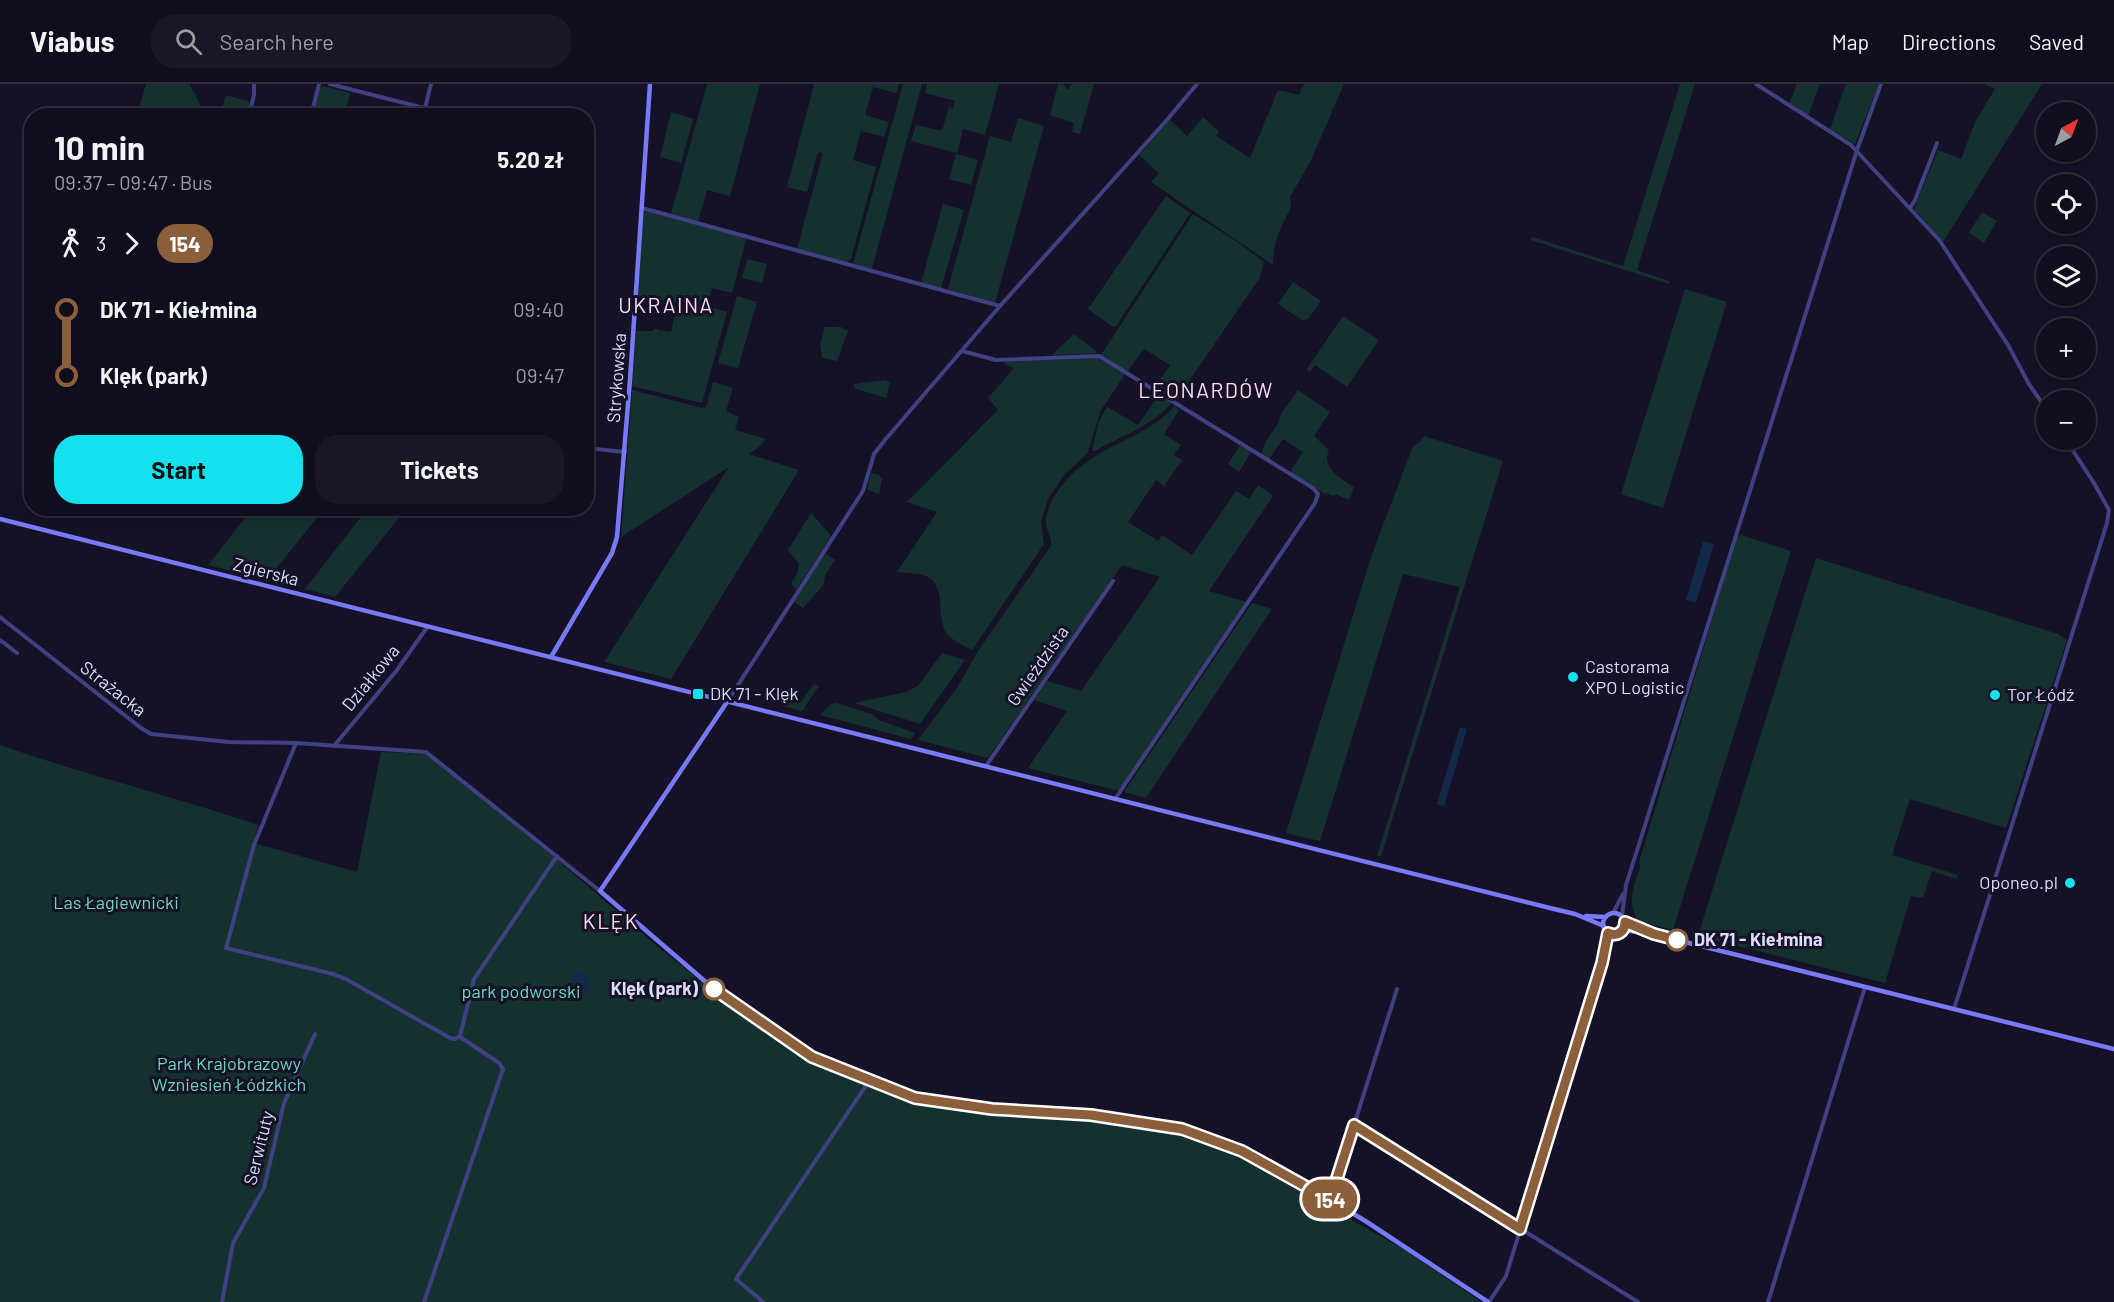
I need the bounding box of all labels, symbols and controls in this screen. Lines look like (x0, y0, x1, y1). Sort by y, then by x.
search box (151, 14, 571, 68)
text: Viabus (30, 24, 115, 58)
icon: search (172, 25, 205, 58)
text: Search here (220, 28, 334, 54)
text: Map (1832, 29, 1869, 54)
text: Directions (1902, 29, 1996, 54)
text: Saved (2029, 29, 2084, 54)
north arrow (2036, 102, 2096, 162)
map controls (2036, 102, 2096, 450)
text: 10 min (54, 127, 145, 167)
text: 5.20 zł (497, 146, 564, 172)
text: 09:37 – 09:47 · Bus (54, 170, 212, 194)
button: locate (2036, 174, 2096, 234)
icon: walk (54, 227, 87, 260)
icon: forward (115, 227, 148, 260)
text: 3 (96, 231, 106, 255)
text: 154 (169, 231, 201, 256)
button: layers (2036, 246, 2096, 306)
district label: UKRAINA (618, 292, 714, 317)
text: DK 71 - Kiełmina (100, 296, 257, 322)
text: 09:40 (513, 297, 564, 321)
button: + (2036, 318, 2096, 378)
street label: Strykowska (602, 332, 630, 423)
text: Klęk (park) (100, 362, 207, 388)
text: 09:47 (516, 363, 564, 387)
district label: LEONARDÓW (1138, 377, 1274, 402)
button: − (2036, 390, 2096, 450)
button: Start (54, 435, 303, 504)
button: Tickets (315, 435, 564, 504)
street label: Zgierska (231, 552, 301, 590)
street label: Gwieździsta (1001, 621, 1073, 710)
street label: Działkowa (337, 640, 404, 715)
place label: Castorama XPO Logistic (1585, 655, 1684, 698)
street label: Strażacka (76, 656, 151, 721)
marker: Castorama XPO Logistic (1566, 670, 1580, 684)
place label: DK 71 - Klęk (710, 682, 799, 704)
place label: Tor Łódź (2007, 683, 2074, 705)
marker: DK 71 - Klęk (691, 687, 705, 701)
marker: Tor Łódź (1988, 688, 2002, 702)
place label: Oponeo.pl (1979, 871, 2058, 893)
marker: Oponeo.pl (2063, 876, 2077, 890)
park label: Las Łagiewnicki (53, 891, 179, 913)
district label: KLĘK (583, 908, 639, 933)
place label: DK 71 - Kiełmina (1694, 928, 1822, 950)
marker: DK 71 - Kiełmina (1666, 929, 1688, 951)
place label: Klęk (park) (611, 977, 699, 999)
marker: Klęk (park) (703, 978, 725, 1000)
park label: park podworski (462, 980, 581, 1002)
park label: Park Krajobrazowy Wzniesień Łódzkich (152, 1052, 306, 1095)
street label: Serwituty (238, 1108, 278, 1187)
line badge: 154 (1296, 1180, 1364, 1218)
text: 154 (1314, 1187, 1346, 1212)

